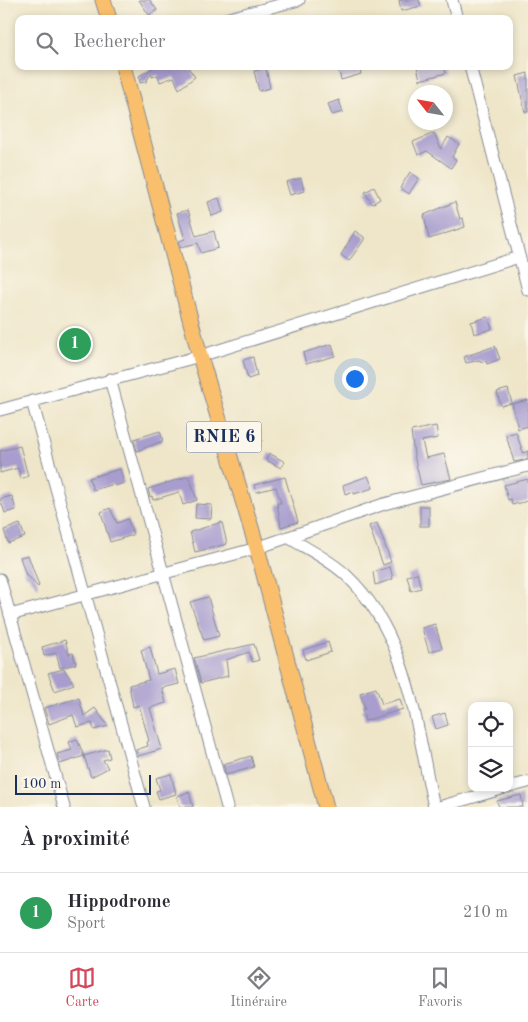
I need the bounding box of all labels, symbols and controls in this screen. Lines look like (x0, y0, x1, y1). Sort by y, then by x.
search box (15, 15, 513, 70)
icon: search (33, 29, 61, 57)
text: Rechercher (73, 33, 166, 52)
north arrow (408, 85, 453, 130)
pin: 1 (59, 325, 91, 363)
your location (342, 366, 368, 392)
road number: RNIE 6 (186, 422, 262, 452)
map controls (468, 702, 513, 792)
button: locate (468, 702, 513, 747)
button: layers (468, 747, 513, 792)
scale bar (15, 772, 151, 795)
text: 100 m (22, 777, 61, 791)
text: À proximité (20, 829, 130, 850)
text: Hippodrome (67, 893, 171, 912)
text: 1 (31, 905, 41, 921)
text: 210 m (463, 905, 508, 921)
text: Sport (67, 916, 105, 932)
tab: Carte (66, 964, 99, 1011)
tab: Itinéraire (230, 964, 287, 1011)
tab: Favoris (418, 964, 462, 1011)

